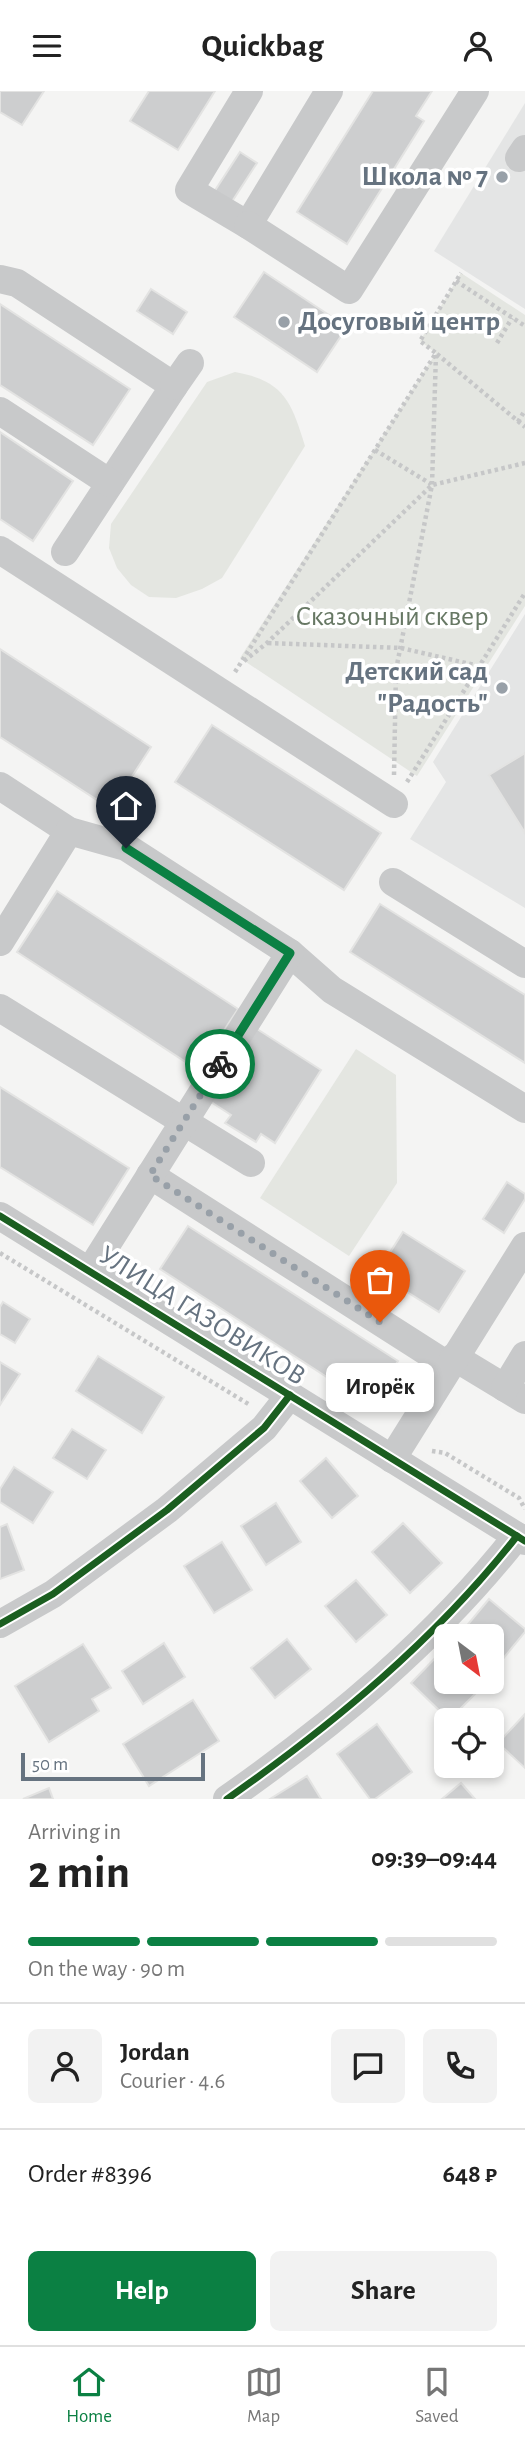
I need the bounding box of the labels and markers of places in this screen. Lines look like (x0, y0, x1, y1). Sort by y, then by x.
place label: Школа № 7 (362, 163, 488, 191)
marker: Школа № 7 (494, 169, 510, 185)
place label: Досуговый центр (298, 308, 500, 336)
marker: Досуговый центр (276, 314, 292, 330)
place label: Детский сад "Радость" (345, 658, 488, 718)
marker: Детский сад "Радость" (494, 680, 510, 696)
pin (96, 776, 156, 848)
pin (350, 1250, 410, 1322)
callout: Игорёк (326, 1364, 434, 1413)

